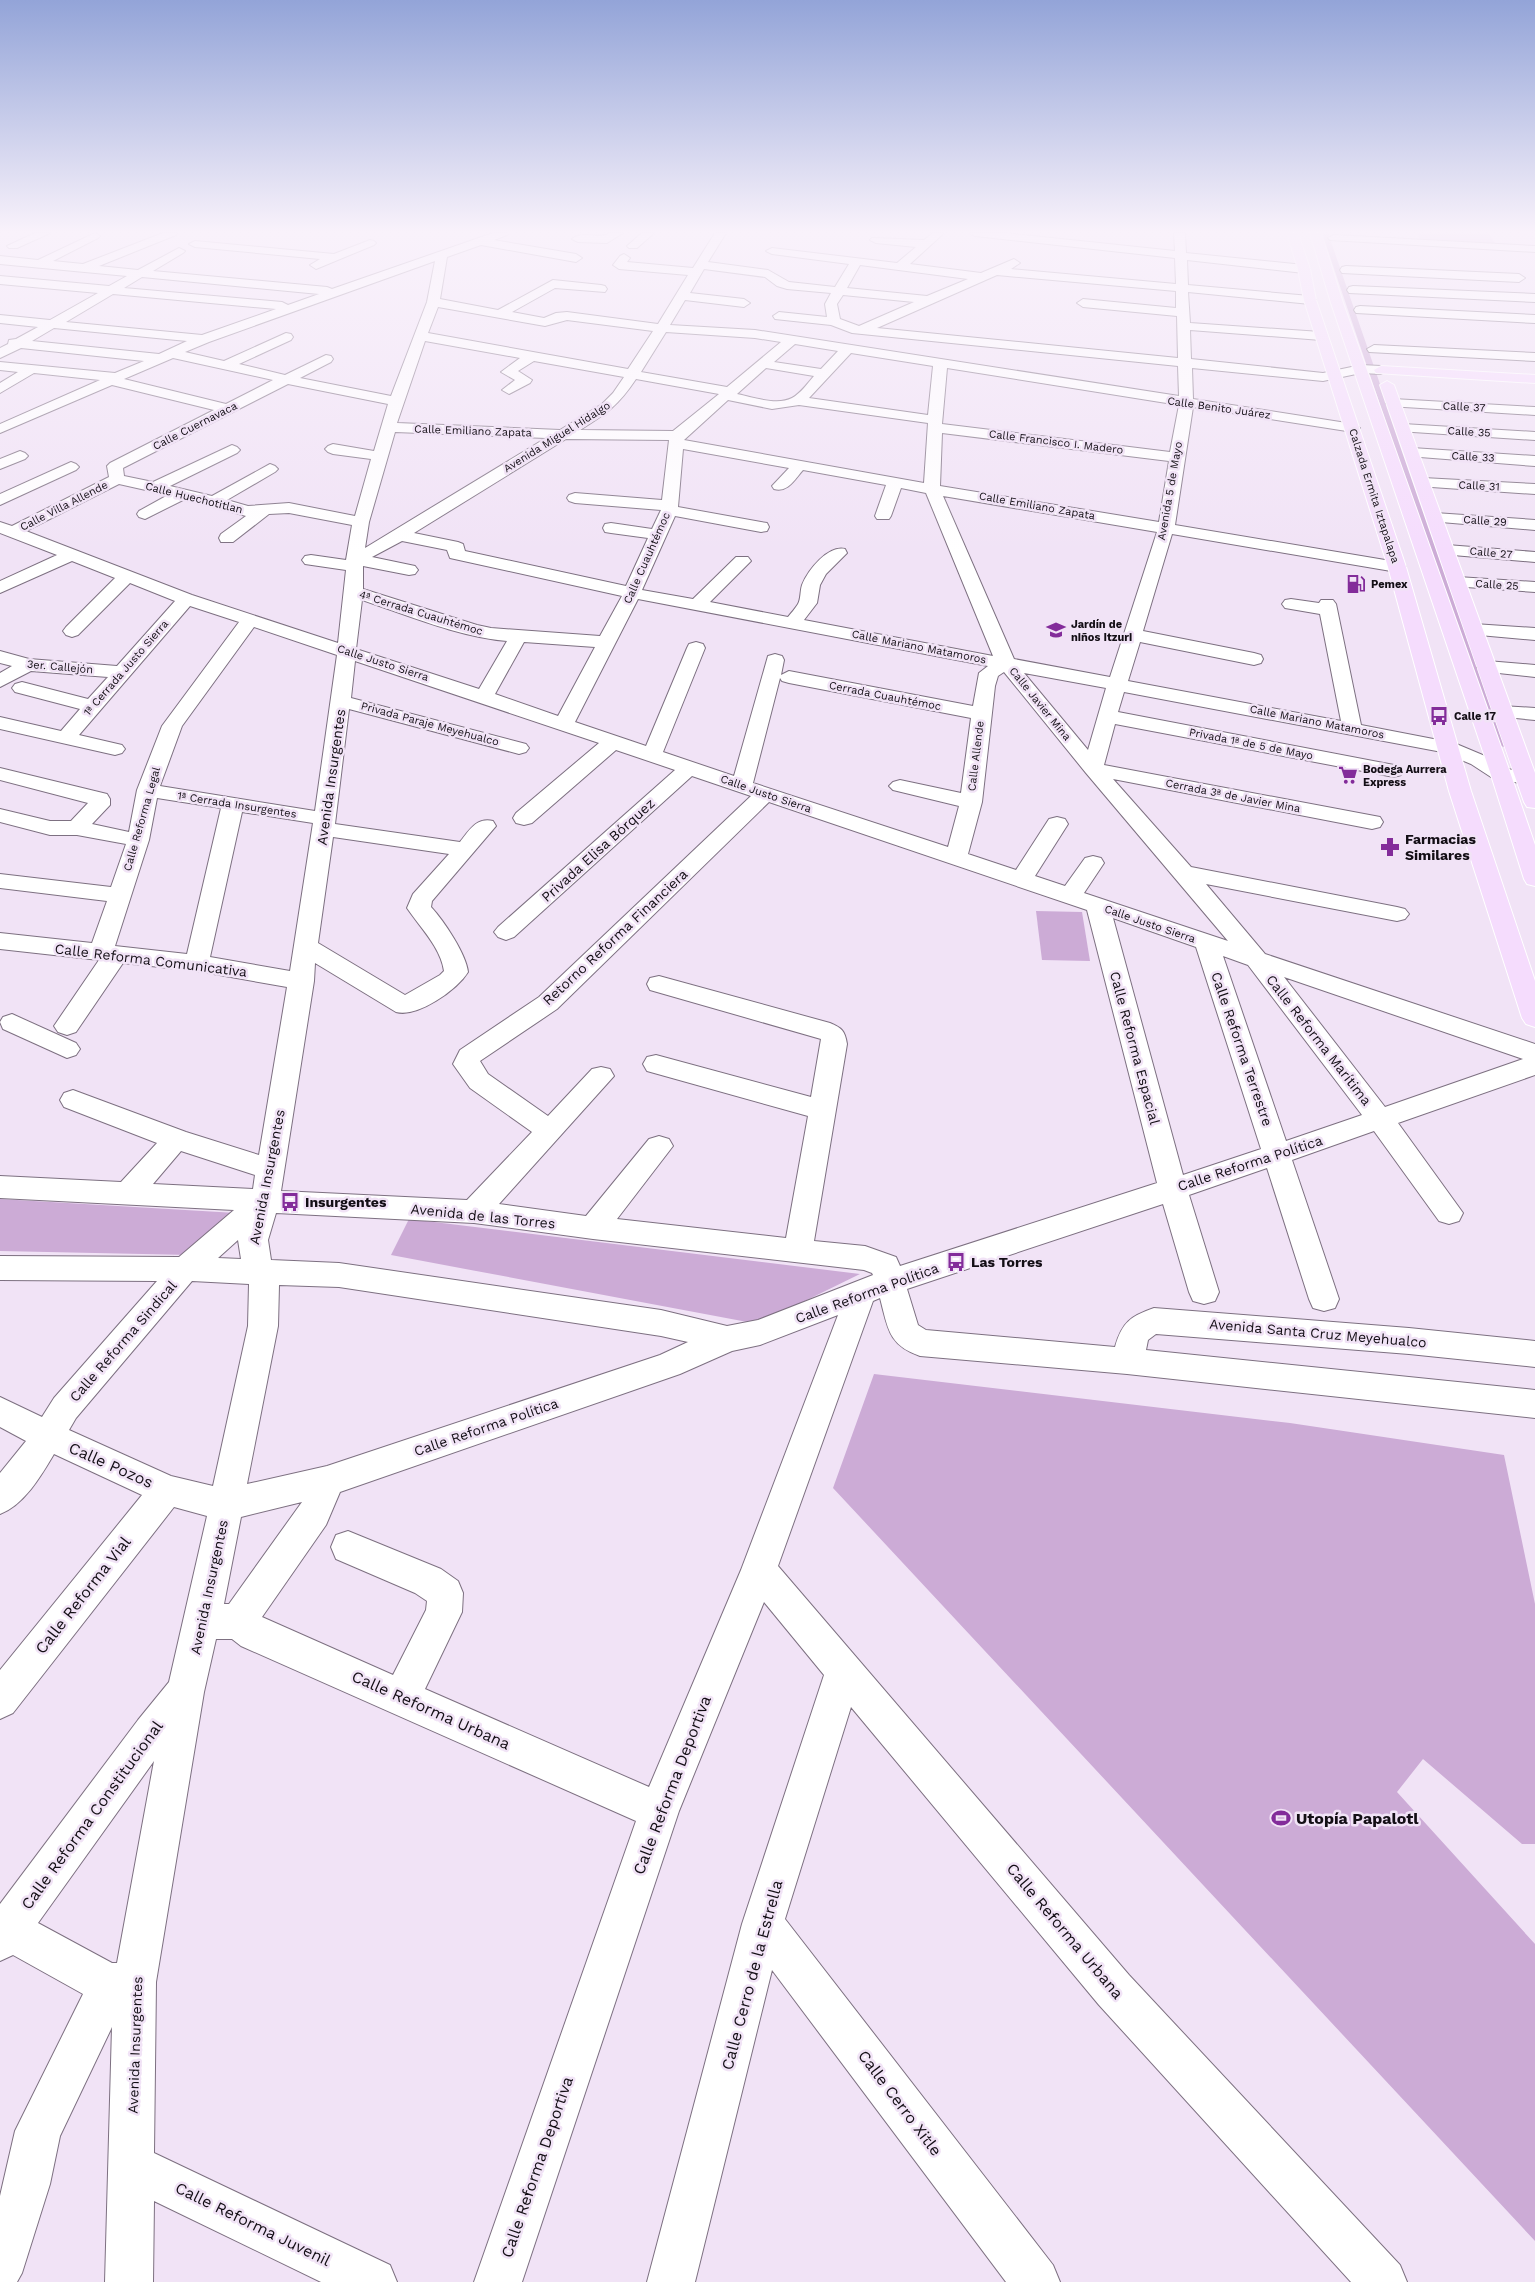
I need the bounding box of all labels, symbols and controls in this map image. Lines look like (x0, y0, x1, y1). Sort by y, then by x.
street label: Calle Benito Juárez (1166, 394, 1272, 422)
street label: Calle Cuernavaca (151, 399, 239, 453)
street label: Avenida Miguel Hidalgo (501, 399, 613, 475)
street label: Calle 37 (1442, 399, 1486, 415)
street label: Calle Emiliano Zapata (414, 422, 532, 440)
street label: Calle 35 (1447, 424, 1491, 440)
street label: Calle Francisco I. Madero (988, 427, 1124, 457)
street label: Calzada Ermita Iztapalapa (1346, 427, 1402, 565)
street label: Avenida 5 de Mayo (1155, 441, 1185, 541)
street label: Calle 33 (1451, 449, 1495, 465)
street label: Calle Villa Allende (18, 478, 110, 534)
street label: Calle 31 (1458, 478, 1500, 494)
street label: Calle Huechotitlan (144, 480, 244, 516)
street label: Calle Emiliano Zapata (978, 489, 1096, 523)
street label: Calle Cuauhtémoc (621, 510, 673, 606)
street label: Calle 29 (1463, 513, 1508, 529)
street label: Calle 27 (1469, 545, 1513, 561)
fuel station icon: Pemex (1345, 573, 1367, 595)
street label: Calle 25 (1475, 577, 1519, 593)
place label: Pemex (1371, 578, 1408, 591)
street label: 4ª Cerrada Cuauhtémoc (358, 588, 484, 638)
street label: 1ª Cerrada Justo Sierra (81, 617, 171, 719)
place label: Jardín de niños Itzuri (1071, 618, 1132, 644)
school or university icon: Jardín de niños Itzuri (1045, 619, 1067, 641)
street label: Calle Mariano Matamoros (851, 628, 988, 666)
street label: Calle Justo Sierra (336, 642, 430, 684)
street label: 3er. Callejón (26, 658, 94, 676)
street label: Calle Javier Mina (1006, 665, 1074, 743)
street label: Cerrada Cuauhtémoc (828, 679, 942, 713)
street label: Privada Paraje Meyehualco (360, 699, 500, 749)
street label: Calle Mariano Matamoros (1249, 703, 1386, 741)
bus stop icon: Calle 17 (1428, 705, 1450, 727)
street label: Avenida Insurgentes (314, 708, 348, 846)
place label: Calle 17 (1454, 710, 1496, 723)
street label: Calle Allende (965, 720, 987, 792)
street label: Privada 1ª de 5 de Mayo (1188, 726, 1314, 762)
place label: Bodega Aurrera Express (1363, 763, 1447, 789)
supermarket icon: Bodega Aurrera Express (1337, 764, 1359, 786)
street label: Calle Reforma Legal (121, 765, 163, 873)
street label: Calle Justo Sierra (719, 772, 813, 816)
street label: Cerrada 3ª de Javier Mina (1164, 777, 1302, 815)
street label: 1ª Cerrada Insurgentes (177, 789, 298, 821)
street label: Privada Elisa Bórquez (538, 795, 658, 905)
place label: Farmacias Similares (1405, 831, 1476, 863)
pharmacy icon: Farmacias Similares (1379, 836, 1401, 858)
street label: Retorno Reforma Financiera (539, 866, 691, 1008)
street label: Calle Justo Sierra (1103, 902, 1197, 946)
street label: Calle Reforma Comunicativa (54, 940, 248, 980)
street label: Calle Reforma Espacial (1107, 970, 1163, 1127)
street label: Calle Reforma Terrestre (1208, 970, 1276, 1128)
street label: Calle Reforma Marítima (1263, 972, 1375, 1109)
street label: Avenida Insurgentes (246, 1108, 288, 1246)
street label: Calle Reforma Política (1176, 1132, 1325, 1194)
bus stop icon: Insurgentes (279, 1191, 301, 1213)
place label: Insurgentes (305, 1194, 387, 1210)
street label: Avenida de las Torres (410, 1200, 556, 1232)
bus stop icon: Las Torres (945, 1251, 967, 1273)
place label: Las Torres (971, 1254, 1043, 1270)
street label: Calle Reforma Política (793, 1260, 941, 1326)
street label: Calle Reforma Sindical (66, 1277, 180, 1405)
street label: Avenida Santa Cruz Meyehualco (1209, 1316, 1427, 1350)
street label: Calle Reforma Política (412, 1395, 560, 1459)
street label: Calle Pozos (66, 1438, 156, 1492)
street label: Avenida Insurgentes (187, 1518, 231, 1656)
street label: Calle Reforma Vial (31, 1532, 135, 1657)
street label: Calle Reforma Urbana (349, 1666, 513, 1754)
street label: Calle Reforma Deportiva (629, 1693, 715, 1877)
street label: Calle Reforma Constitucional (17, 1717, 167, 1913)
sports icon: Utopía Papalotl (1270, 1807, 1292, 1829)
place label: Utopía Papalotl (1296, 1809, 1419, 1828)
street label: Calle Reforma Urbana (1003, 1859, 1127, 2003)
street label: Calle Cerro de la Estrella (717, 1878, 787, 2072)
street label: Avenida Insurgentes (125, 1976, 145, 2114)
street label: Calle Cerro Xitle (854, 2047, 946, 2159)
street label: Calle Reforma Deportiva (497, 2074, 577, 2260)
street label: Calle Reforma Juvenil (172, 2178, 334, 2270)

